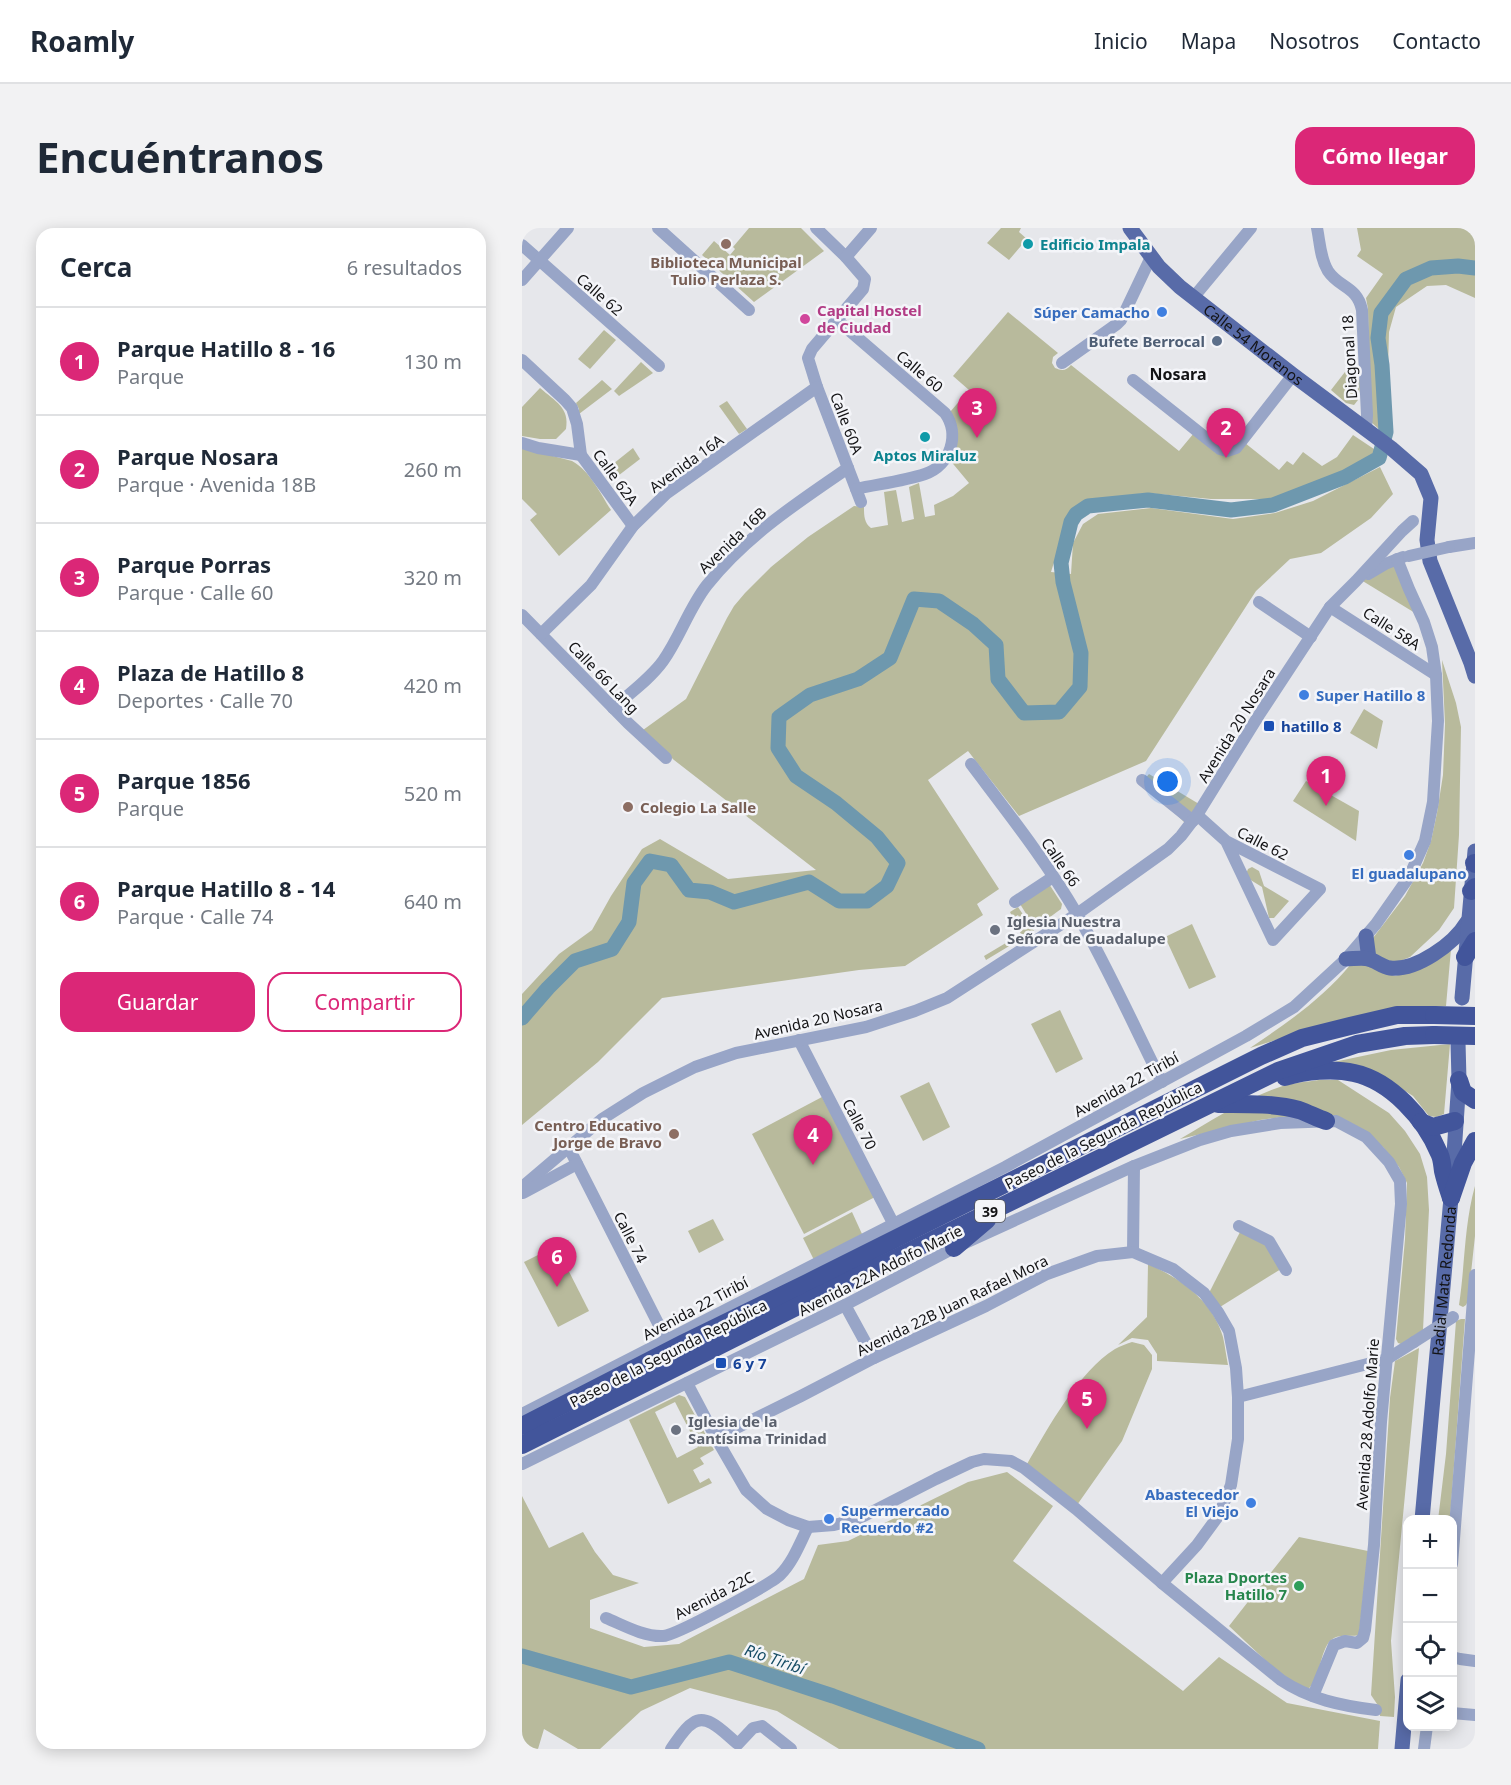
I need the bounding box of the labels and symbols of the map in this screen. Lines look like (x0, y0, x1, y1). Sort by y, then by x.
place label: Edificio Impala (1040, 234, 1151, 254)
marker: Biblioteca Municipal Tulio Perlaza S. (719, 237, 733, 251)
marker: Edificio Impala (1021, 237, 1035, 251)
place label: Biblioteca Municipal Tulio Perlaza S. (650, 252, 802, 289)
street label: Calle 62 (573, 268, 627, 320)
street label: Calle 54 Morenos (1200, 299, 1308, 390)
place label: Capital Hostel de Ciudad (817, 300, 922, 337)
place label: Súper Camacho (1034, 302, 1150, 322)
marker: Súper Camacho (1155, 305, 1169, 319)
marker: Capital Hostel de Ciudad (798, 312, 812, 326)
street label: Diagonal 18 (1337, 314, 1361, 400)
place label: Bufete Berrocal (1089, 331, 1205, 351)
marker: Bufete Berrocal (1210, 334, 1224, 348)
street label: Calle 60 (892, 346, 948, 396)
district label: Nosara (1149, 363, 1207, 385)
pin: 3 (958, 388, 996, 438)
street label: Calle 60A (826, 389, 868, 457)
pin: 2 (1206, 408, 1246, 458)
street label: Avenida 16A (645, 429, 727, 497)
marker: Aptos Miraluz (918, 430, 932, 444)
street label: Calle 62A (589, 445, 643, 509)
place label: Aptos Miraluz (874, 445, 976, 465)
street label: Avenida 16B (694, 502, 770, 578)
street label: Calle 58A (1359, 602, 1425, 654)
street label: Calle 66 Lang (564, 636, 644, 718)
street label: Avenida 20 Nosara (1193, 664, 1279, 786)
place label: Super Hatillo 8 (1316, 685, 1426, 705)
marker: Super Hatillo 8 (1297, 688, 1311, 702)
place label: hatillo 8 (1281, 716, 1342, 736)
marker: hatillo 8 (1262, 719, 1276, 733)
pin: 1 (1306, 756, 1346, 806)
your location (1153, 767, 1182, 796)
place label: Colegio La Salle (640, 797, 756, 817)
marker: Colegio La Salle (621, 800, 635, 814)
street label: Calle 62 (1234, 822, 1292, 864)
street label: Calle 66 (1037, 834, 1085, 890)
marker: El guadalupano (1402, 848, 1416, 862)
place label: El guadalupano (1351, 863, 1467, 883)
place label: Iglesia Nuestra Señora de Guadalupe (1007, 911, 1166, 948)
marker: Iglesia Nuestra Señora de Guadalupe (988, 923, 1002, 937)
street label: Avenida 20 Nosara (752, 994, 884, 1044)
street label: Avenida 22 Tiribí (1070, 1046, 1183, 1121)
street label: Paseo de la Segunda República (1001, 1076, 1205, 1194)
street label: Calle 70 (838, 1095, 882, 1153)
place label: Centro Educativo Jorge de Bravo (534, 1115, 662, 1152)
pin: 4 (794, 1116, 832, 1165)
marker: Centro Educativo Jorge de Bravo (667, 1127, 681, 1141)
road number: 39 (975, 1200, 1005, 1222)
street label: Radial Mata Redonda (1427, 1205, 1460, 1357)
street label: Calle 74 (610, 1208, 653, 1266)
street label: Avenida 22A Adolfo Marie (795, 1220, 965, 1320)
pin: 6 (537, 1238, 576, 1287)
street label: Avenida 22B Juan Rafael Mora (853, 1250, 1051, 1360)
street label: Avenida 22 Tiribí (639, 1271, 752, 1344)
street label: Paseo de la Segunda República (566, 1294, 770, 1412)
street label: Avenida 28 Adolfo Marie (1351, 1338, 1383, 1510)
place label: 6 y 7 (733, 1353, 767, 1373)
marker: 6 y 7 (714, 1356, 728, 1370)
pin: 5 (1068, 1380, 1106, 1429)
place label: Iglesia de la Santísima Trinidad (688, 1411, 827, 1448)
marker: Iglesia de la Santísima Trinidad (669, 1423, 683, 1437)
place label: Abastecedor El Viejo (1145, 1484, 1239, 1521)
marker: Abastecedor El Viejo (1244, 1496, 1258, 1510)
place label: Supermercado Recuerdo #2 (841, 1500, 950, 1537)
marker: Supermercado Recuerdo #2 (822, 1512, 836, 1526)
street label: Avenida 22C (671, 1566, 758, 1624)
place label: Plaza Dportes Hatillo 7 (1184, 1567, 1287, 1604)
marker: Plaza Dportes Hatillo 7 (1292, 1579, 1306, 1593)
water label: Río Tiribí (742, 1638, 810, 1680)

